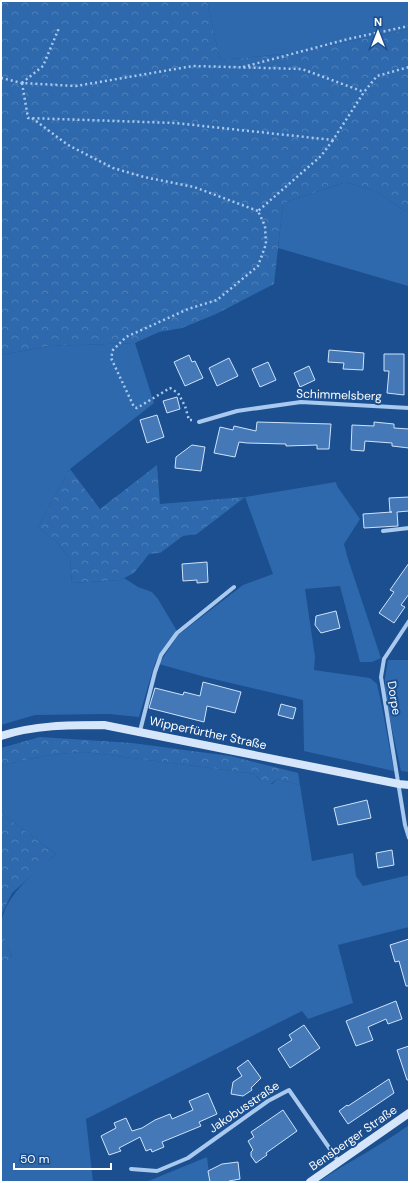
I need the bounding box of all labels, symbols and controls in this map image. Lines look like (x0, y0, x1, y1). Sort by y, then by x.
north arrow (358, 12, 398, 52)
text: N (374, 15, 382, 29)
street label: Schimmelsberg (296, 386, 382, 405)
street label: Dorpe (383, 680, 405, 716)
street label: Wipperfürther Straße (148, 713, 268, 753)
street label: Jakobusstraße (206, 1077, 282, 1136)
street label: Bensberger Straße (306, 1102, 400, 1174)
scale bar (14, 1145, 111, 1171)
text: 50 m (20, 1151, 49, 1167)

